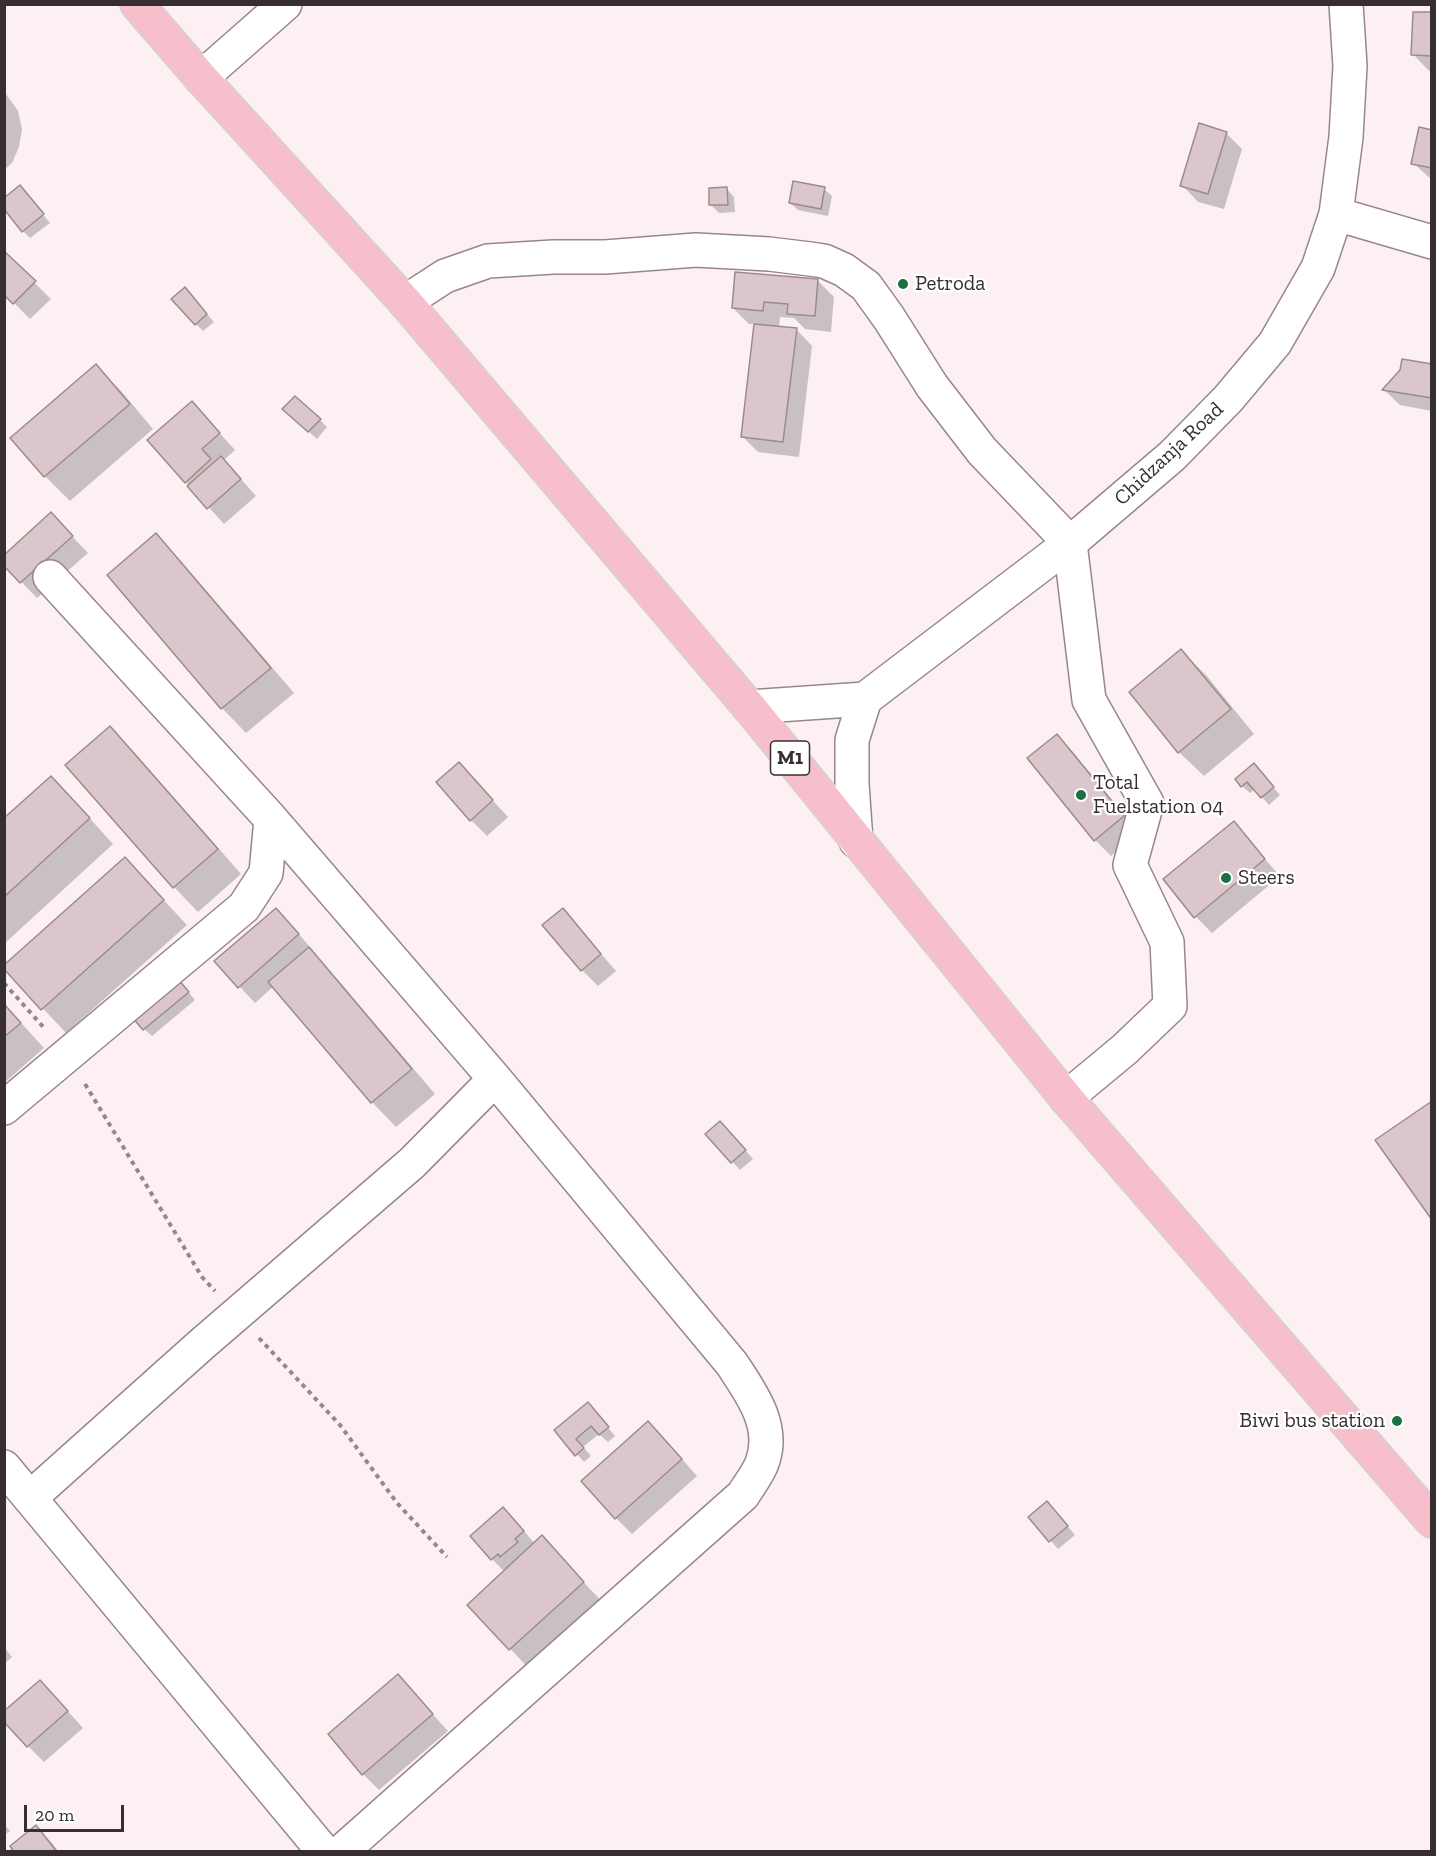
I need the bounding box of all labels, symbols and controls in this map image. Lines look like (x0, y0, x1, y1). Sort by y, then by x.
place label: Petroda (915, 271, 986, 297)
marker: Petroda (896, 277, 910, 291)
street label: Chidzanja Road (1109, 397, 1229, 511)
road number: M1 (770, 741, 810, 775)
place label: Total Fuelstation 04 (1093, 770, 1224, 820)
marker: Total Fuelstation 04 (1074, 788, 1088, 802)
place label: Steers (1238, 865, 1295, 891)
marker: Steers (1219, 871, 1233, 885)
place label: Biwi bus station (1239, 1408, 1385, 1434)
marker: Biwi bus station (1390, 1414, 1404, 1428)
scale bar (27, 1793, 128, 1831)
text: 20 m (35, 1804, 74, 1826)

